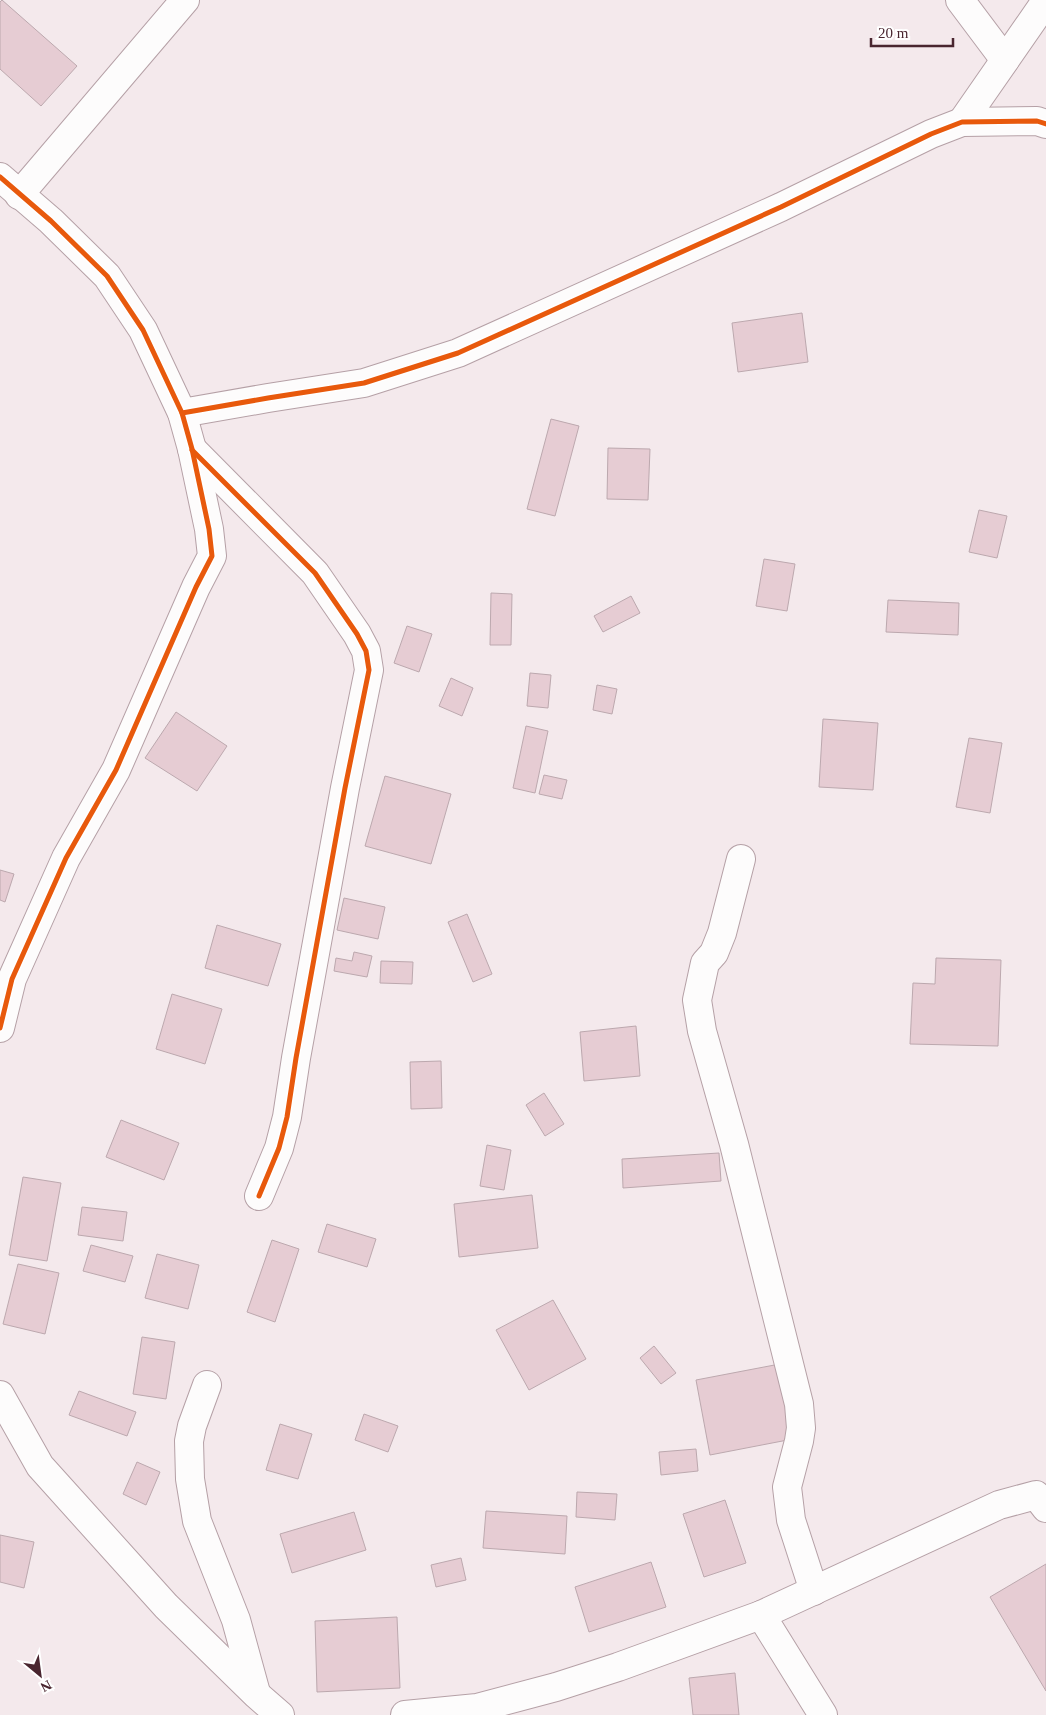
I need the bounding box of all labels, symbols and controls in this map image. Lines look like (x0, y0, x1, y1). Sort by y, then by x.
scale bar (871, 15, 954, 47)
text: 20 m (878, 25, 909, 41)
north arrow (15, 1650, 65, 1700)
text: N (38, 1677, 54, 1695)

